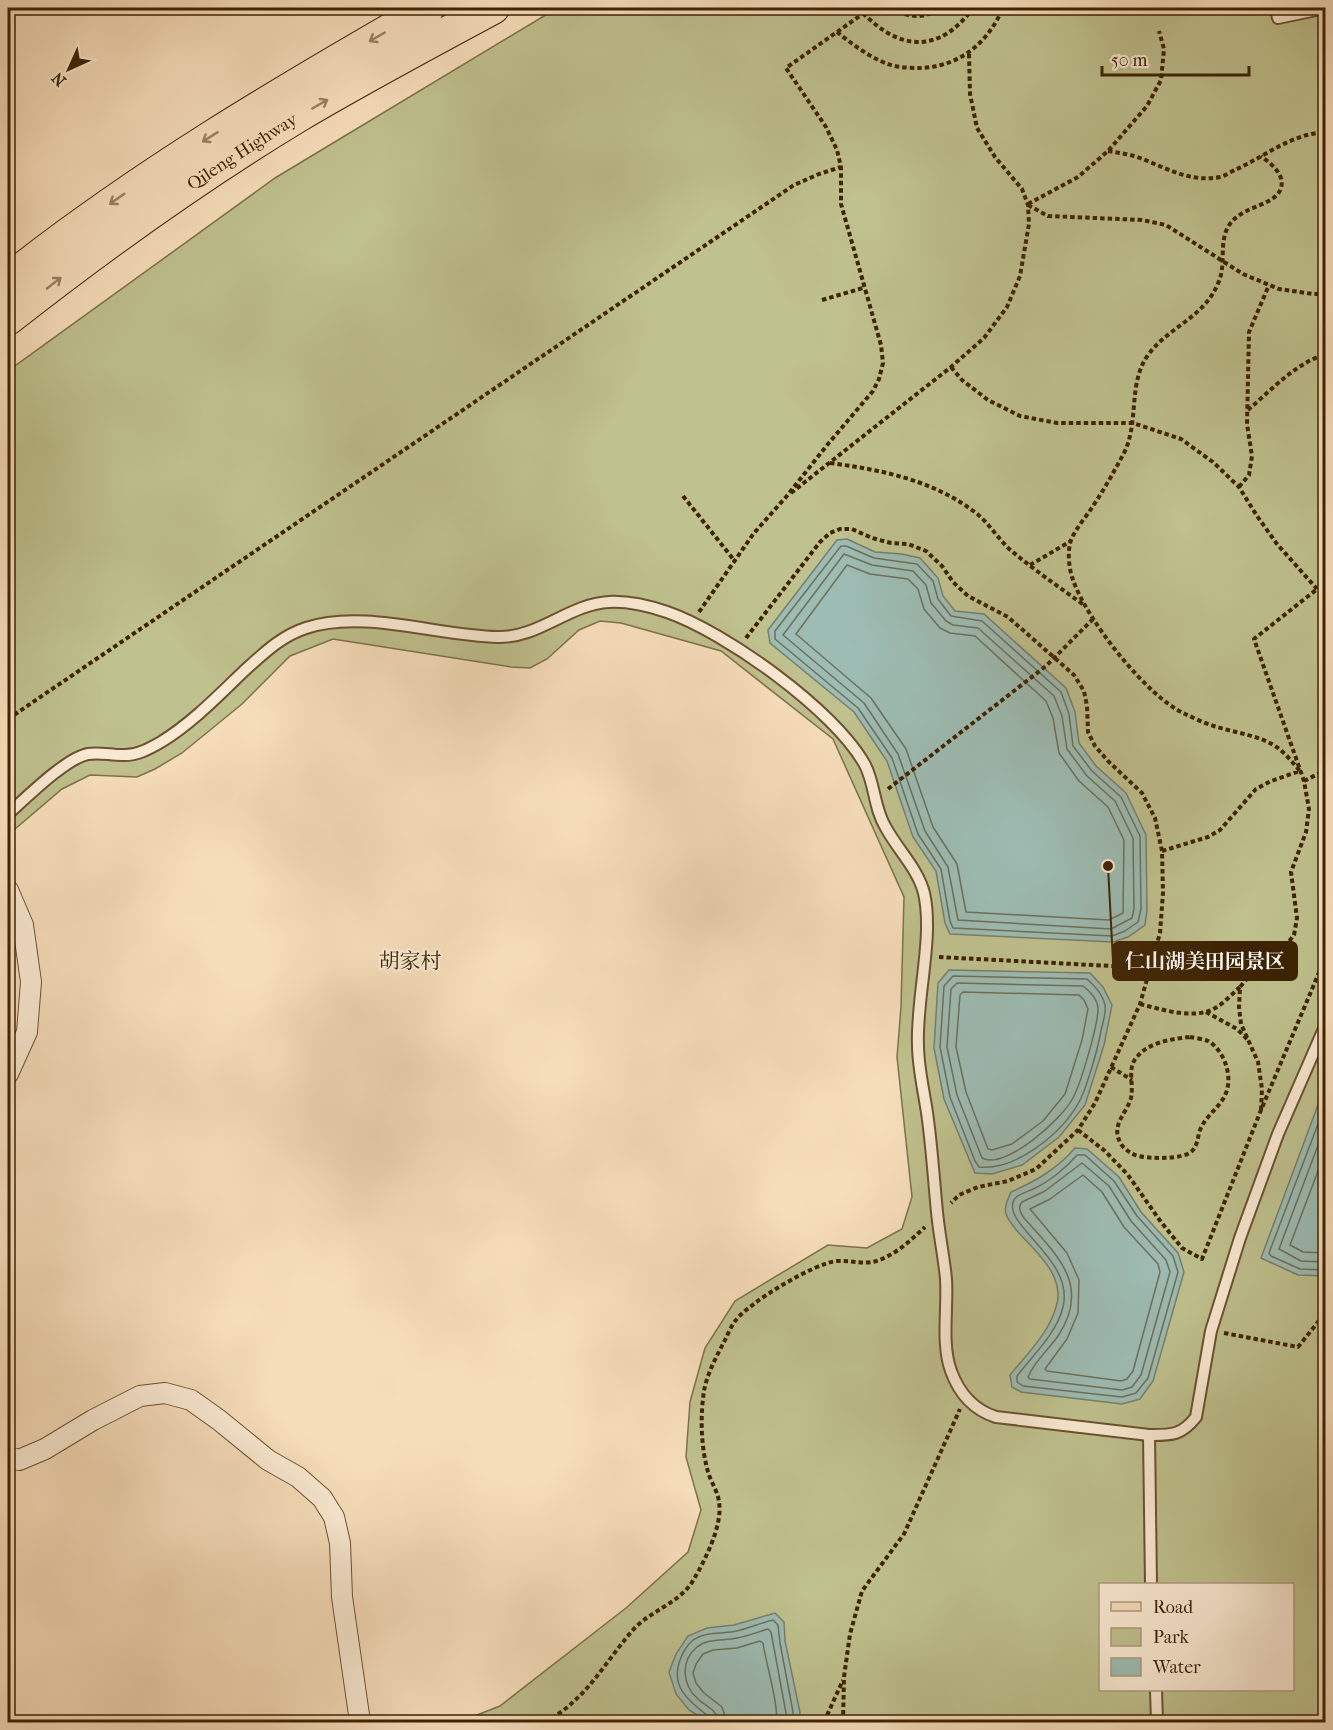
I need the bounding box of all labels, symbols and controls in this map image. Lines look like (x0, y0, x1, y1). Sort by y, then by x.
one-way arrow (369, 31, 386, 43)
north arrow (39, 39, 99, 99)
scale bar (1102, 39, 1249, 77)
text: 50 m (1111, 50, 1148, 71)
text: N (47, 68, 70, 90)
one-way arrow (311, 98, 329, 109)
street label: Qileng Highway (183, 108, 302, 195)
one-way arrow (202, 132, 219, 144)
one-way arrow (110, 193, 126, 205)
one-way arrow (46, 276, 62, 289)
callout: 仁山湖美田园景区 (1113, 942, 1297, 980)
district label: 胡家村 (379, 949, 442, 973)
text: 仁山湖美田园景区 (1125, 950, 1285, 973)
legend (1099, 1583, 1294, 1691)
text: Road (1153, 1597, 1193, 1618)
text: Park (1153, 1627, 1190, 1648)
text: Water (1152, 1657, 1201, 1678)

